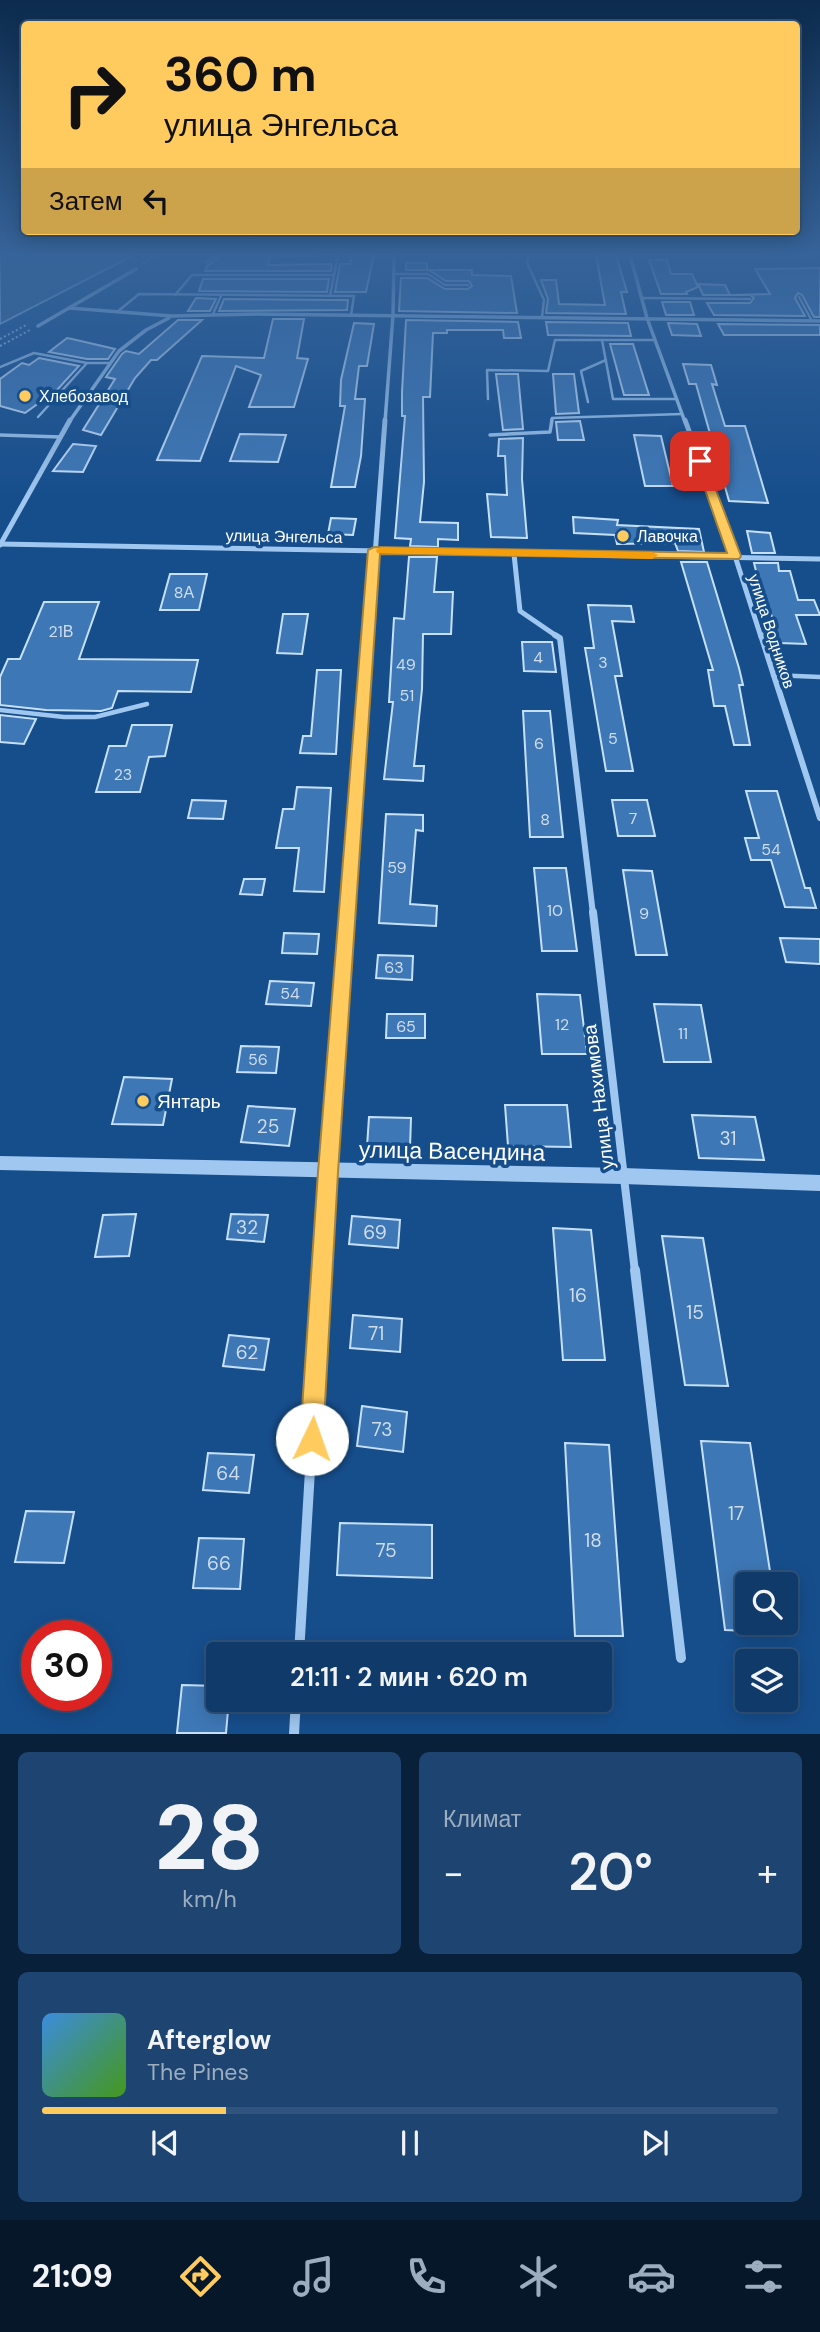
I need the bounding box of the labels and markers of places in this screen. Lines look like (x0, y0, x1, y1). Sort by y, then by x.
place label: Хлебозавод (39, 386, 129, 407)
marker: Хлебозавод (17, 388, 33, 404)
pin (670, 431, 730, 491)
place label: Лавочка (637, 526, 698, 547)
marker: Лавочка (615, 528, 631, 544)
place label: Янтарь (157, 1089, 221, 1114)
marker: Янтарь (135, 1093, 151, 1109)

